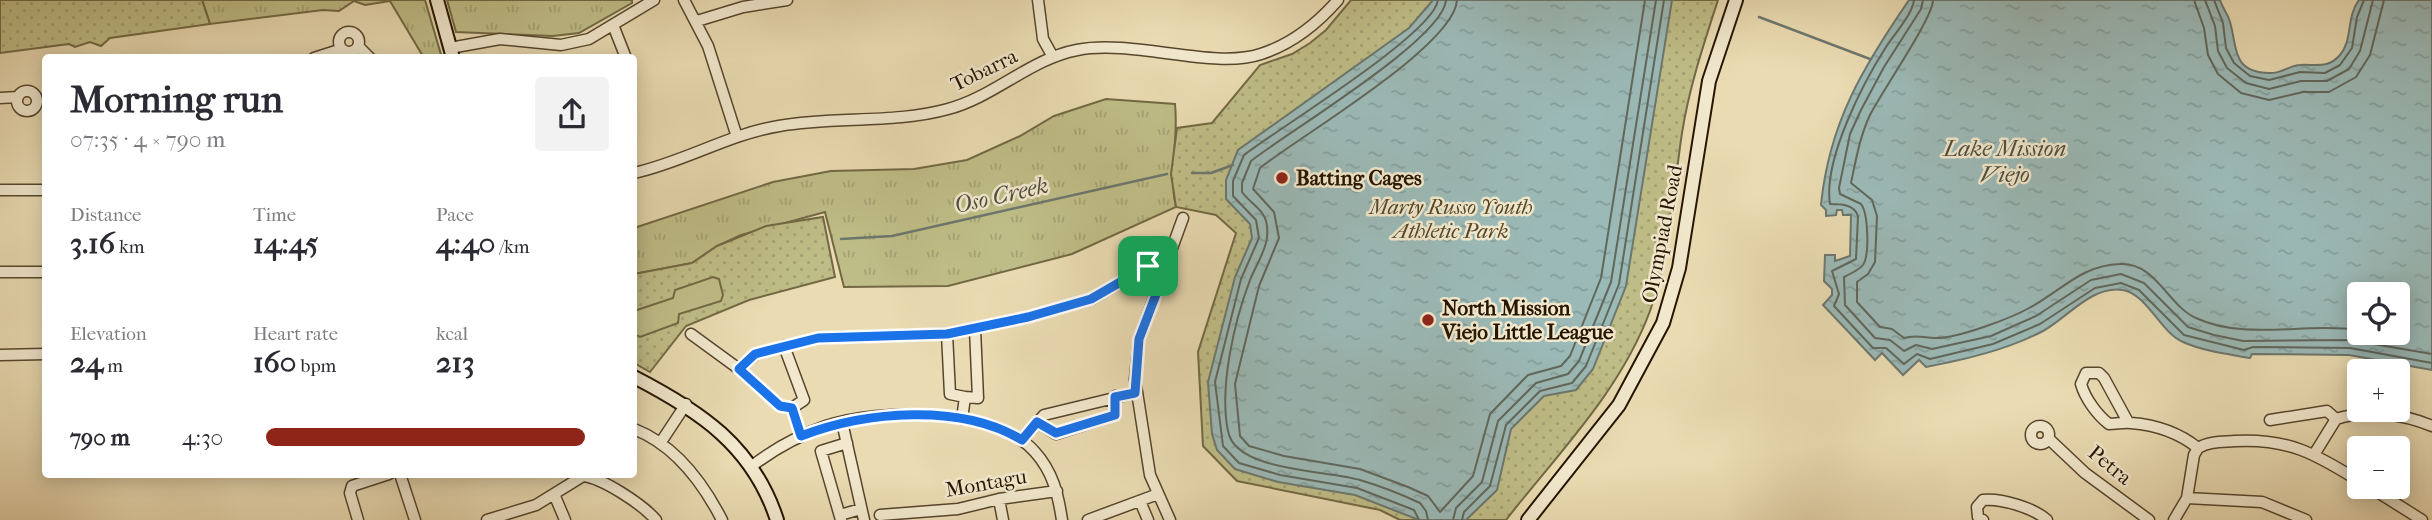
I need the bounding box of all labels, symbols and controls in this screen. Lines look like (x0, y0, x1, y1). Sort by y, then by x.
street label: Tobarra (947, 44, 1021, 96)
text: Morning run (70, 77, 283, 122)
button: share (535, 77, 609, 151)
text: 07:35 · 4 × 790 m (70, 126, 226, 153)
water label: Lake Mission Viejo (1942, 135, 2067, 188)
street label: Olympiad Road (1637, 162, 1687, 305)
place label: Batting Cages (1296, 166, 1422, 190)
marker: Batting Cages (1274, 170, 1290, 186)
water label: Oso Creek (951, 172, 1051, 219)
park label: Marty Russo Youth Athletic Park (1367, 195, 1533, 243)
text: Distance (70, 204, 141, 226)
text: Time (253, 204, 296, 226)
text: Pace (436, 204, 474, 226)
text: 3.16 (70, 226, 115, 261)
text: 14:45 (253, 226, 319, 261)
text: 4:40 (436, 226, 495, 261)
text: km (115, 236, 145, 258)
text: /km (495, 236, 530, 258)
pin (1118, 236, 1178, 296)
icon: arrive (1129, 247, 1167, 285)
map controls (2347, 282, 2410, 499)
button: locate (2347, 282, 2410, 345)
place label: North Mission Viejo Little League (1441, 296, 1614, 344)
marker: North Mission Viejo Little League (1420, 312, 1436, 328)
text: Elevation (70, 323, 147, 345)
text: Heart rate (253, 323, 338, 345)
text: kcal (436, 323, 468, 345)
text: 24 (70, 345, 103, 380)
text: 160 (253, 345, 296, 380)
text: 213 (436, 345, 474, 380)
text: m (103, 355, 123, 377)
text: bpm (296, 355, 336, 377)
button: + (2347, 359, 2410, 422)
text: 790 m (70, 424, 130, 451)
text: 4:30 (182, 424, 223, 451)
button: − (2347, 436, 2410, 499)
street label: Petra (2084, 440, 2137, 490)
street label: Montagu (943, 464, 1029, 502)

